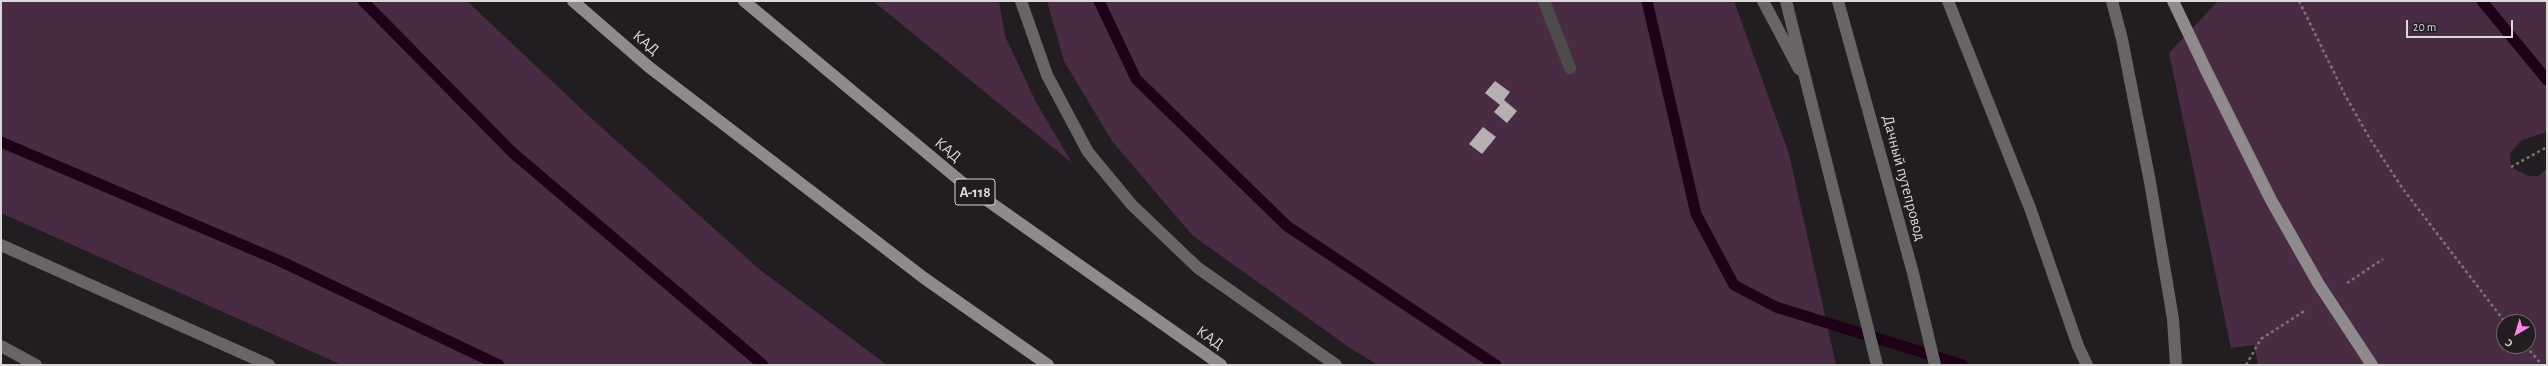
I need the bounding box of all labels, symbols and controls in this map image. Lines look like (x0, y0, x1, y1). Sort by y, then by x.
scale bar (2408, 12, 2515, 38)
text: 20 m (2413, 21, 2436, 33)
street label: КАД (629, 26, 663, 60)
street label: Дачный путепровод (1878, 113, 1930, 243)
street label: КАД (931, 133, 965, 167)
road number: А-118 (955, 179, 995, 205)
north arrow (2496, 314, 2536, 354)
street label: КАД (1193, 322, 1227, 354)
text: С (2503, 337, 2515, 349)

